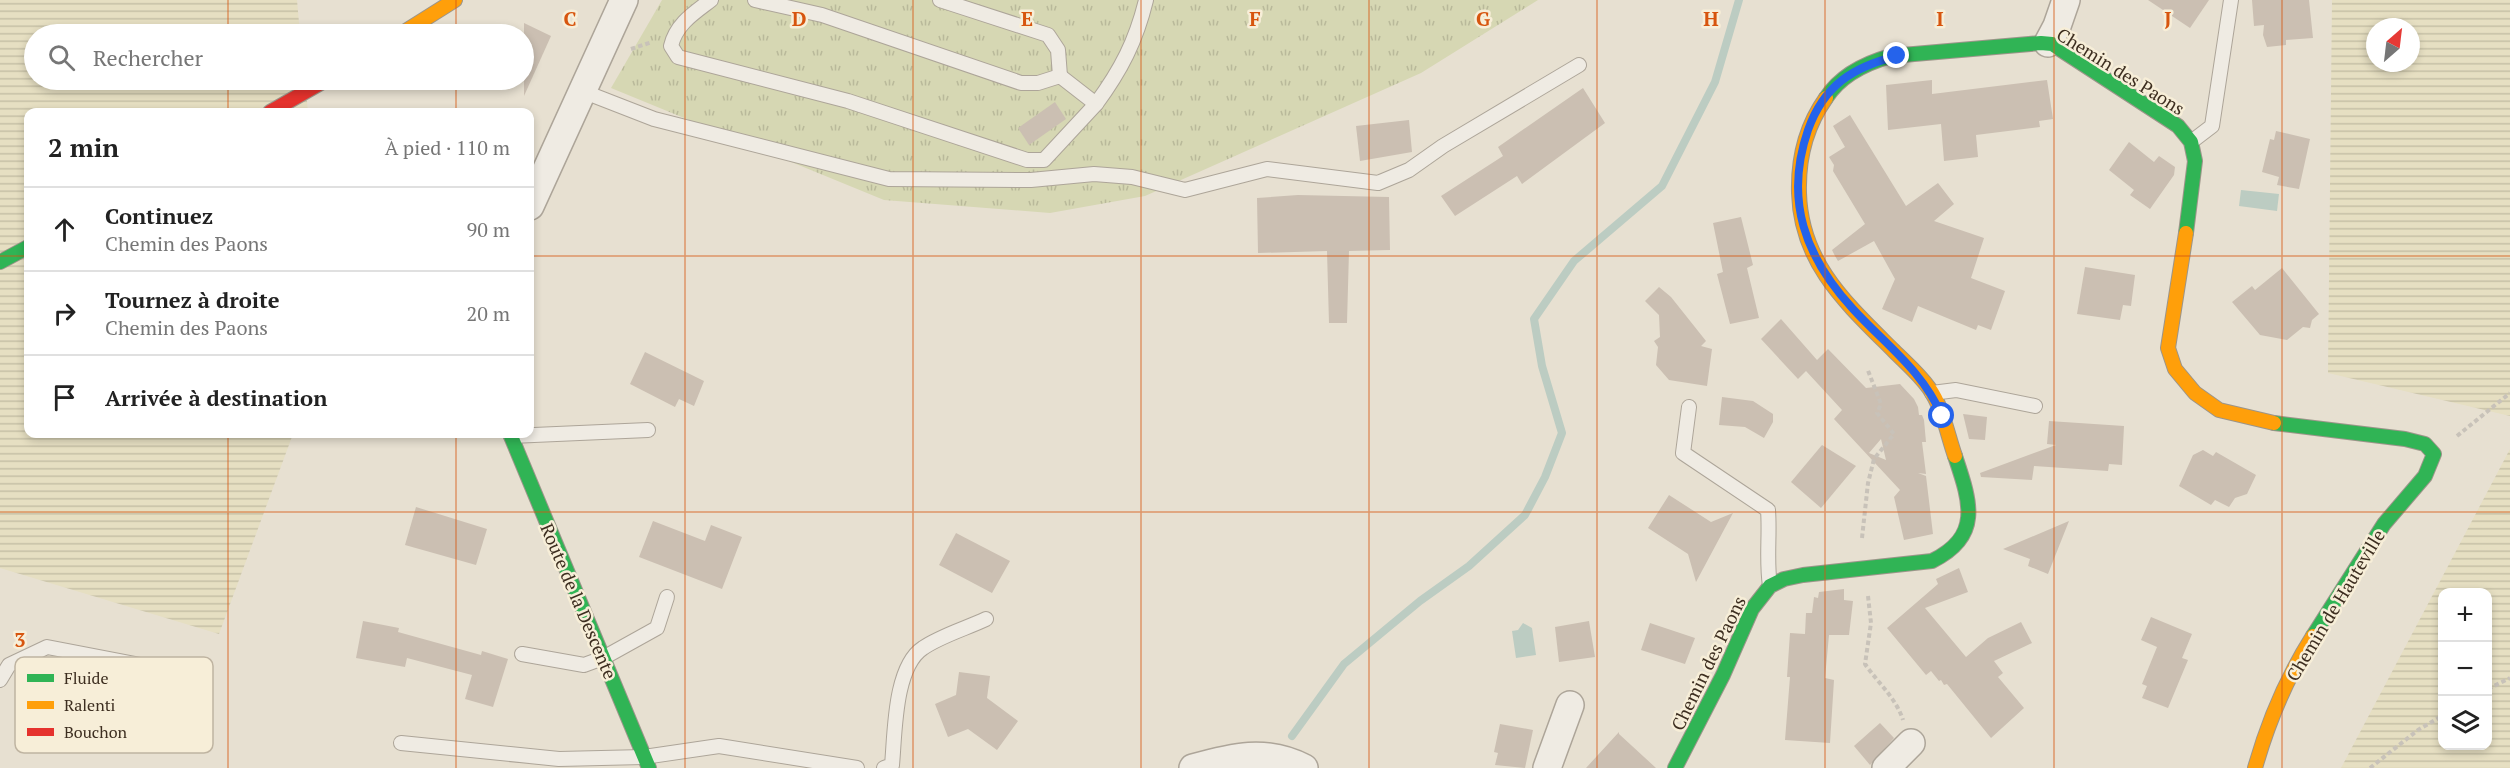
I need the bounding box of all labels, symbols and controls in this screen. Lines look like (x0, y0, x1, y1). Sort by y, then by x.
text: C (563, 5, 577, 32)
text: D (792, 5, 806, 32)
text: E (1021, 5, 1033, 32)
text: F (1249, 5, 1261, 32)
text: G (1476, 5, 1490, 32)
text: H (1703, 5, 1719, 32)
text: I (1936, 5, 1944, 32)
text: J (2164, 5, 2172, 32)
north arrow (2366, 18, 2420, 72)
street label: Chemin des Paons (2052, 22, 2190, 120)
search box (24, 24, 534, 90)
icon: search (45, 41, 78, 74)
route end (1883, 42, 1909, 68)
text: Rechercher (93, 43, 203, 72)
text: 2 min (48, 130, 119, 164)
text: À pied · 110 m (385, 134, 510, 161)
text: Continuez (105, 201, 213, 230)
icon: ahead (48, 213, 81, 246)
text: 90 m (467, 216, 510, 243)
text: Chemin des Paons (105, 230, 268, 257)
text: Tournez à droite (105, 285, 280, 314)
icon: right (48, 297, 81, 330)
text: 20 m (467, 300, 510, 327)
text: Chemin des Paons (105, 314, 268, 341)
icon: arrive (48, 381, 81, 414)
text: Arrivée à destination (105, 383, 327, 412)
route start (1928, 402, 1954, 428)
street label: Route de la Descente (535, 519, 623, 683)
street label: Chemin de Hauteville (2280, 525, 2390, 685)
map controls (2438, 588, 2492, 750)
button: + (2438, 588, 2492, 642)
street label: Chemin des Paons (1665, 592, 1751, 734)
text: 3 (14, 626, 26, 653)
button: − (2438, 642, 2492, 696)
legend (15, 657, 213, 753)
text: Fluide (64, 667, 108, 689)
text: Ralenti (64, 694, 116, 716)
button: layers (2438, 696, 2492, 750)
text: Bouchon (64, 721, 128, 743)

